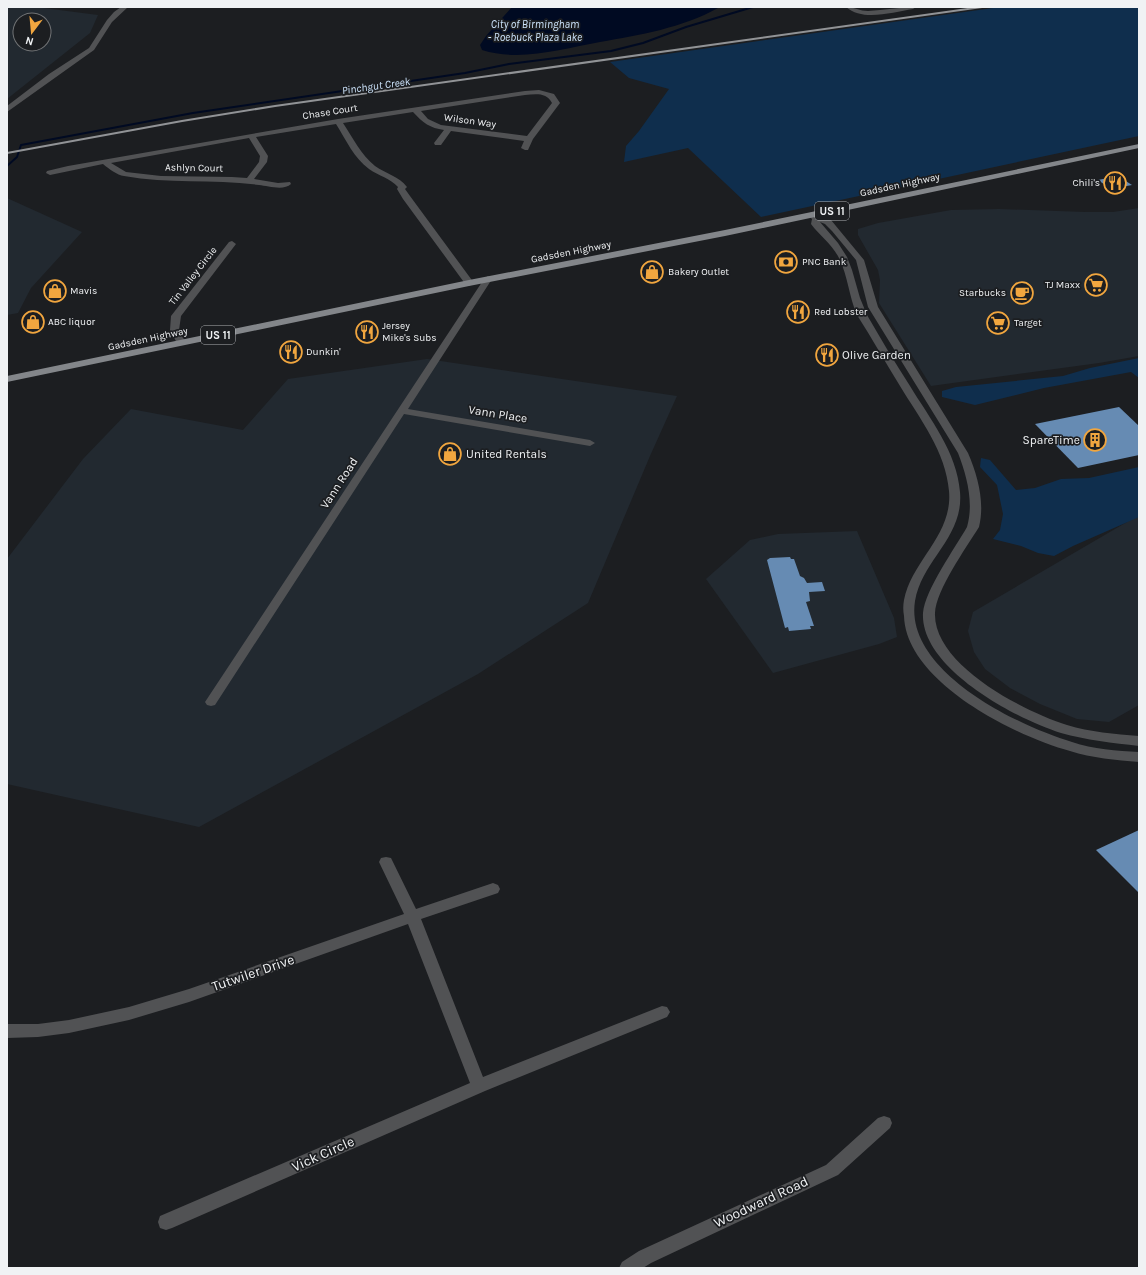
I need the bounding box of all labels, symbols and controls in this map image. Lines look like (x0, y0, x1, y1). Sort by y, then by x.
north arrow (12, 12, 52, 52)
water label: City of Birmingham - Roebuck Plaza Lake (488, 18, 582, 44)
text: N (24, 34, 35, 48)
water label: Pinchgut Creek (341, 75, 411, 97)
street label: Chase Court (302, 102, 359, 122)
street label: Wilson Way (443, 111, 497, 131)
street label: Ashlyn Court (165, 161, 223, 175)
restaurant icon: Chili's (1102, 170, 1128, 196)
street label: Gadsden Highway (859, 171, 941, 199)
place label: Chili's (1072, 177, 1100, 189)
road number: US 11 (815, 202, 849, 220)
street label: Gadsden Highway (530, 238, 612, 266)
street label: Tin Valley Circle (166, 244, 220, 308)
bank icon: PNC Bank (773, 249, 799, 275)
place label: PNC Bank (802, 256, 847, 268)
shop icon: Bakery Outlet (639, 259, 665, 285)
place label: Bakery Outlet (668, 266, 729, 278)
supermarket icon: TJ Maxx (1083, 272, 1109, 298)
shop icon: Mavis (42, 278, 68, 304)
place label: TJ Maxx (1045, 279, 1080, 291)
cafe icon: Starbucks (1009, 280, 1035, 306)
place label: Mavis (70, 285, 97, 297)
place label: Starbucks (959, 287, 1006, 299)
restaurant icon: Red Lobster (785, 299, 811, 325)
place label: Red Lobster (814, 306, 868, 318)
shop icon: ABC liquor (20, 309, 46, 335)
supermarket icon: Target (985, 310, 1011, 336)
place label: ABC liquor (48, 316, 96, 328)
place label: Target (1014, 317, 1042, 329)
restaurant icon: Jersey Mike's Subs (354, 319, 380, 345)
place label: Jersey Mike's Subs (382, 320, 437, 344)
street label: Gadsden Highway (107, 325, 189, 353)
road number: US 11 (201, 326, 235, 344)
restaurant icon: Dunkin' (278, 339, 304, 365)
restaurant icon: Olive Garden (814, 342, 840, 368)
place label: Dunkin' (306, 346, 341, 358)
place label: Olive Garden (842, 348, 911, 362)
street label: Vann Place (468, 402, 528, 426)
building icon: SpareTime (1082, 427, 1108, 453)
place label: SpareTime (1022, 433, 1080, 447)
shop icon: United Rentals (437, 441, 463, 467)
place label: United Rentals (466, 447, 547, 461)
street label: Vann Road (317, 455, 361, 511)
street label: Tutwiler Drive (209, 951, 297, 995)
street label: Vick Circle (289, 1133, 357, 1175)
street label: Woodward Road (711, 1173, 811, 1231)

